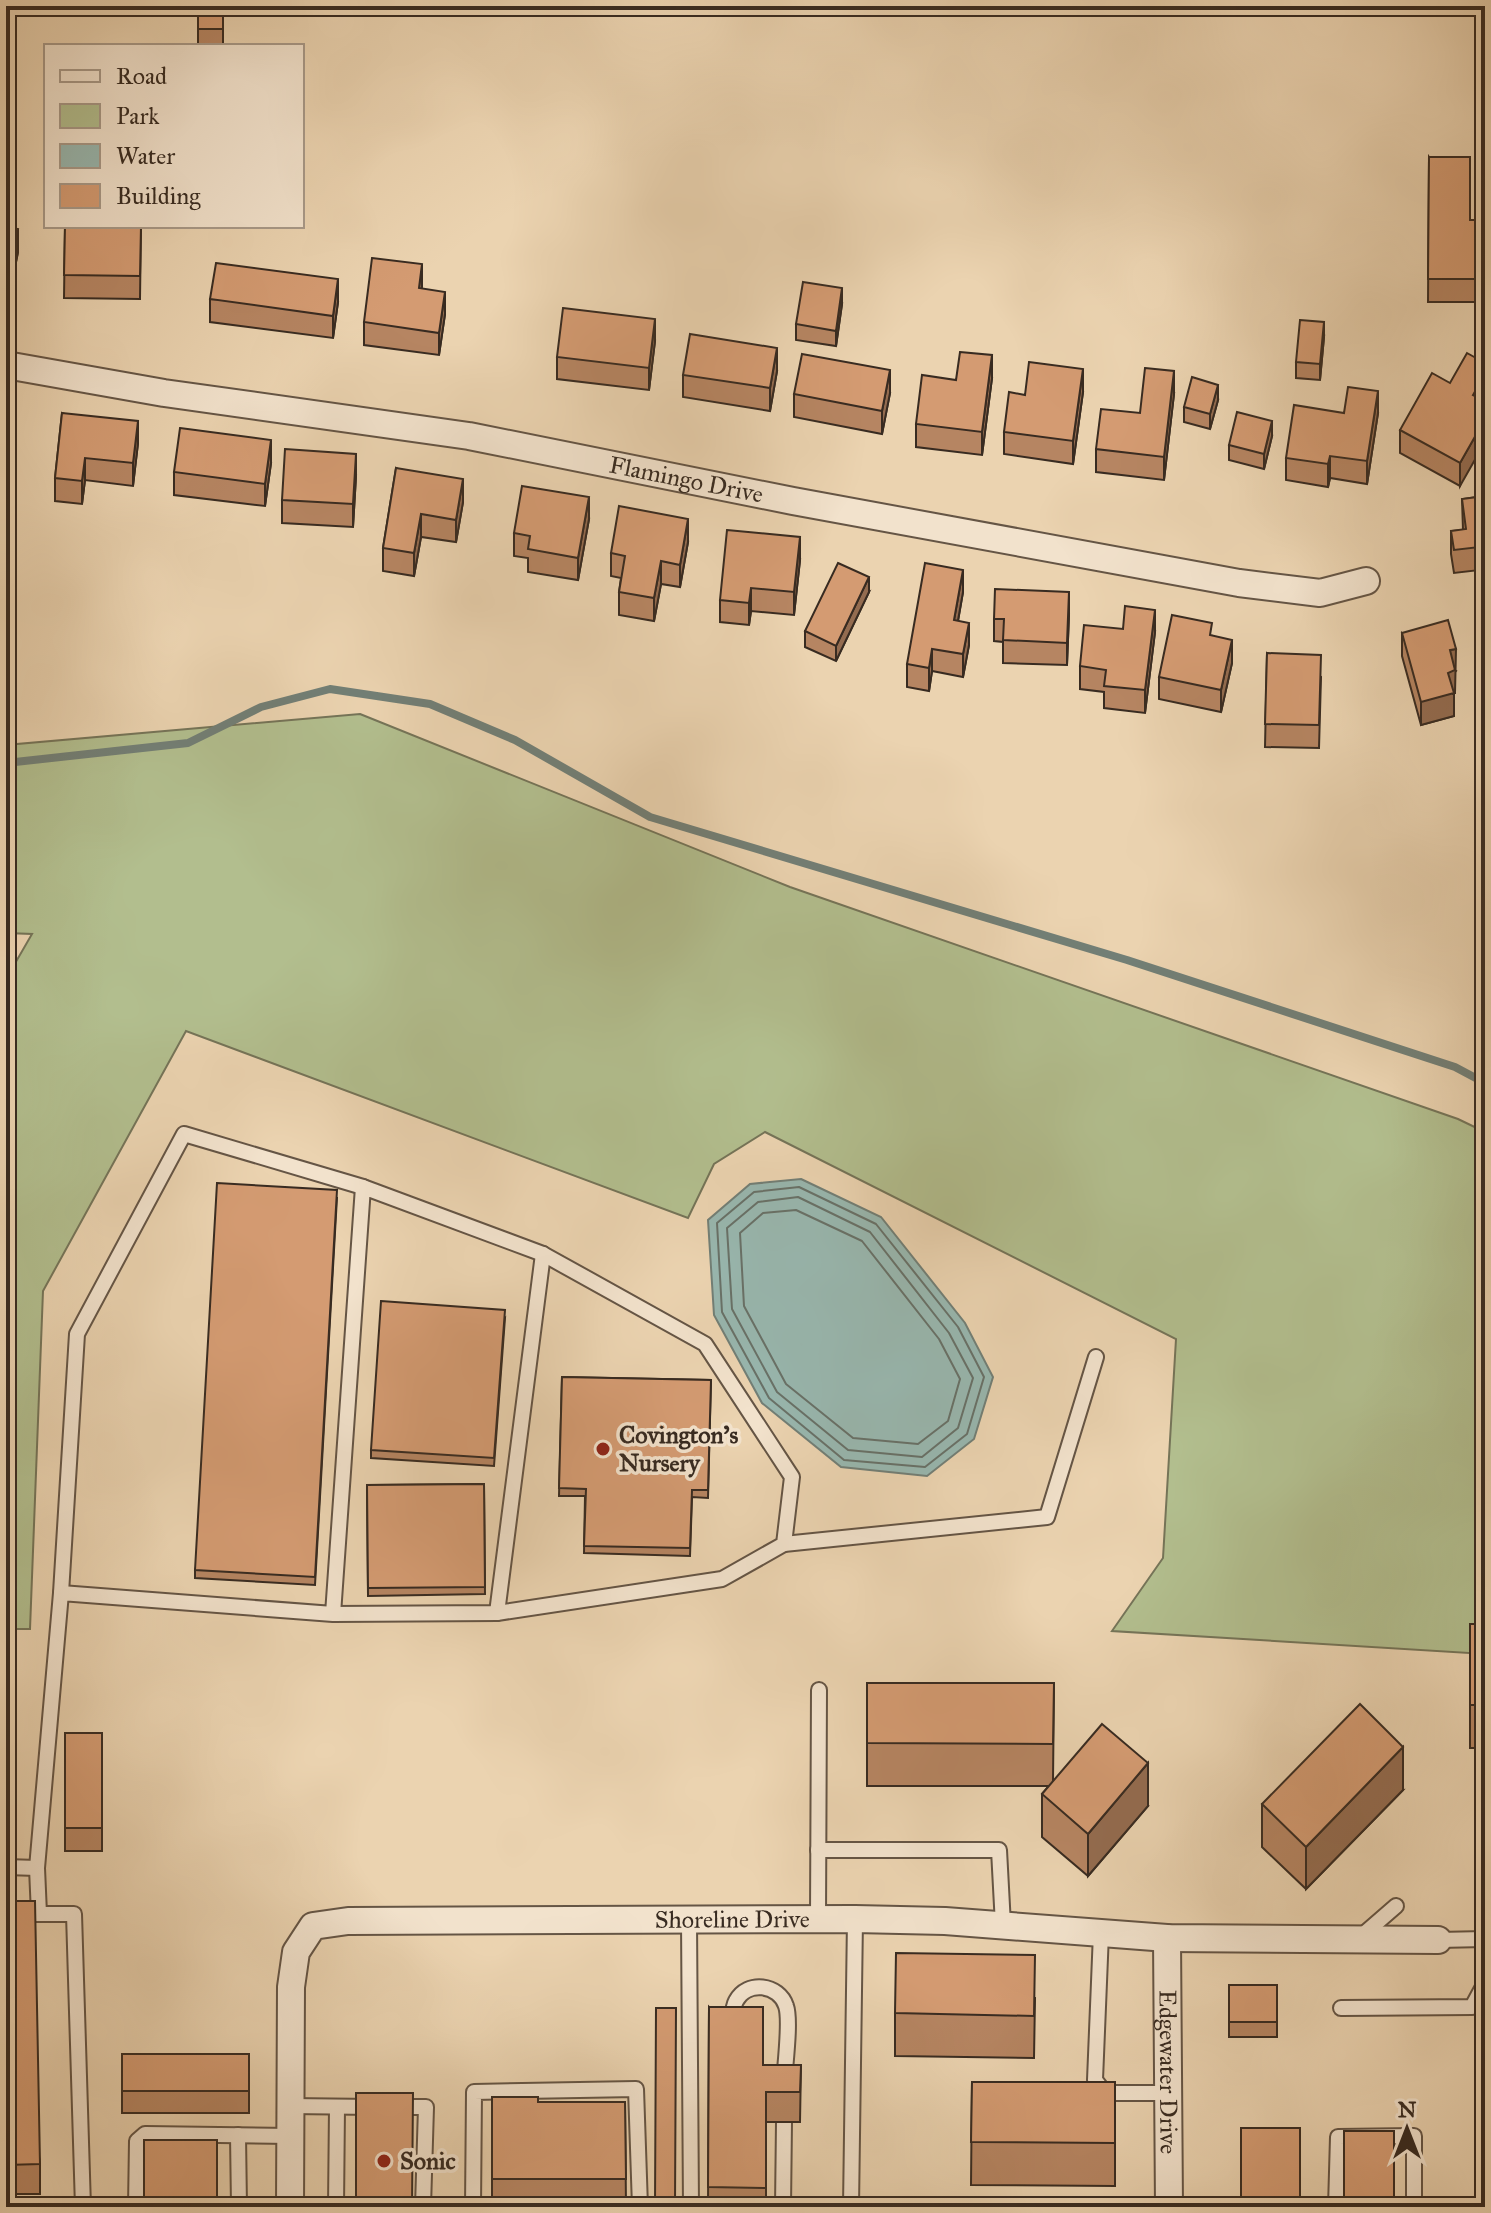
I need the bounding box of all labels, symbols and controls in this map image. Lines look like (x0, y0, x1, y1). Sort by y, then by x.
legend (44, 44, 304, 228)
text: Road (116, 61, 167, 91)
text: Park (116, 101, 160, 131)
text: Water (116, 141, 175, 171)
text: Building (116, 181, 201, 211)
street label: Flamingo Drive (607, 449, 766, 510)
place label: Covington's Nursery (619, 1420, 738, 1478)
marker: Covington's Nursery (594, 1440, 612, 1458)
street label: Shoreline Drive (655, 1904, 810, 1935)
street label: Edgewater Drive (1152, 1990, 1184, 2154)
north arrow (1367, 2089, 1447, 2169)
text: N (1398, 2096, 1417, 2123)
place label: Sonic (400, 2146, 456, 2176)
marker: Sonic (375, 2152, 393, 2170)

